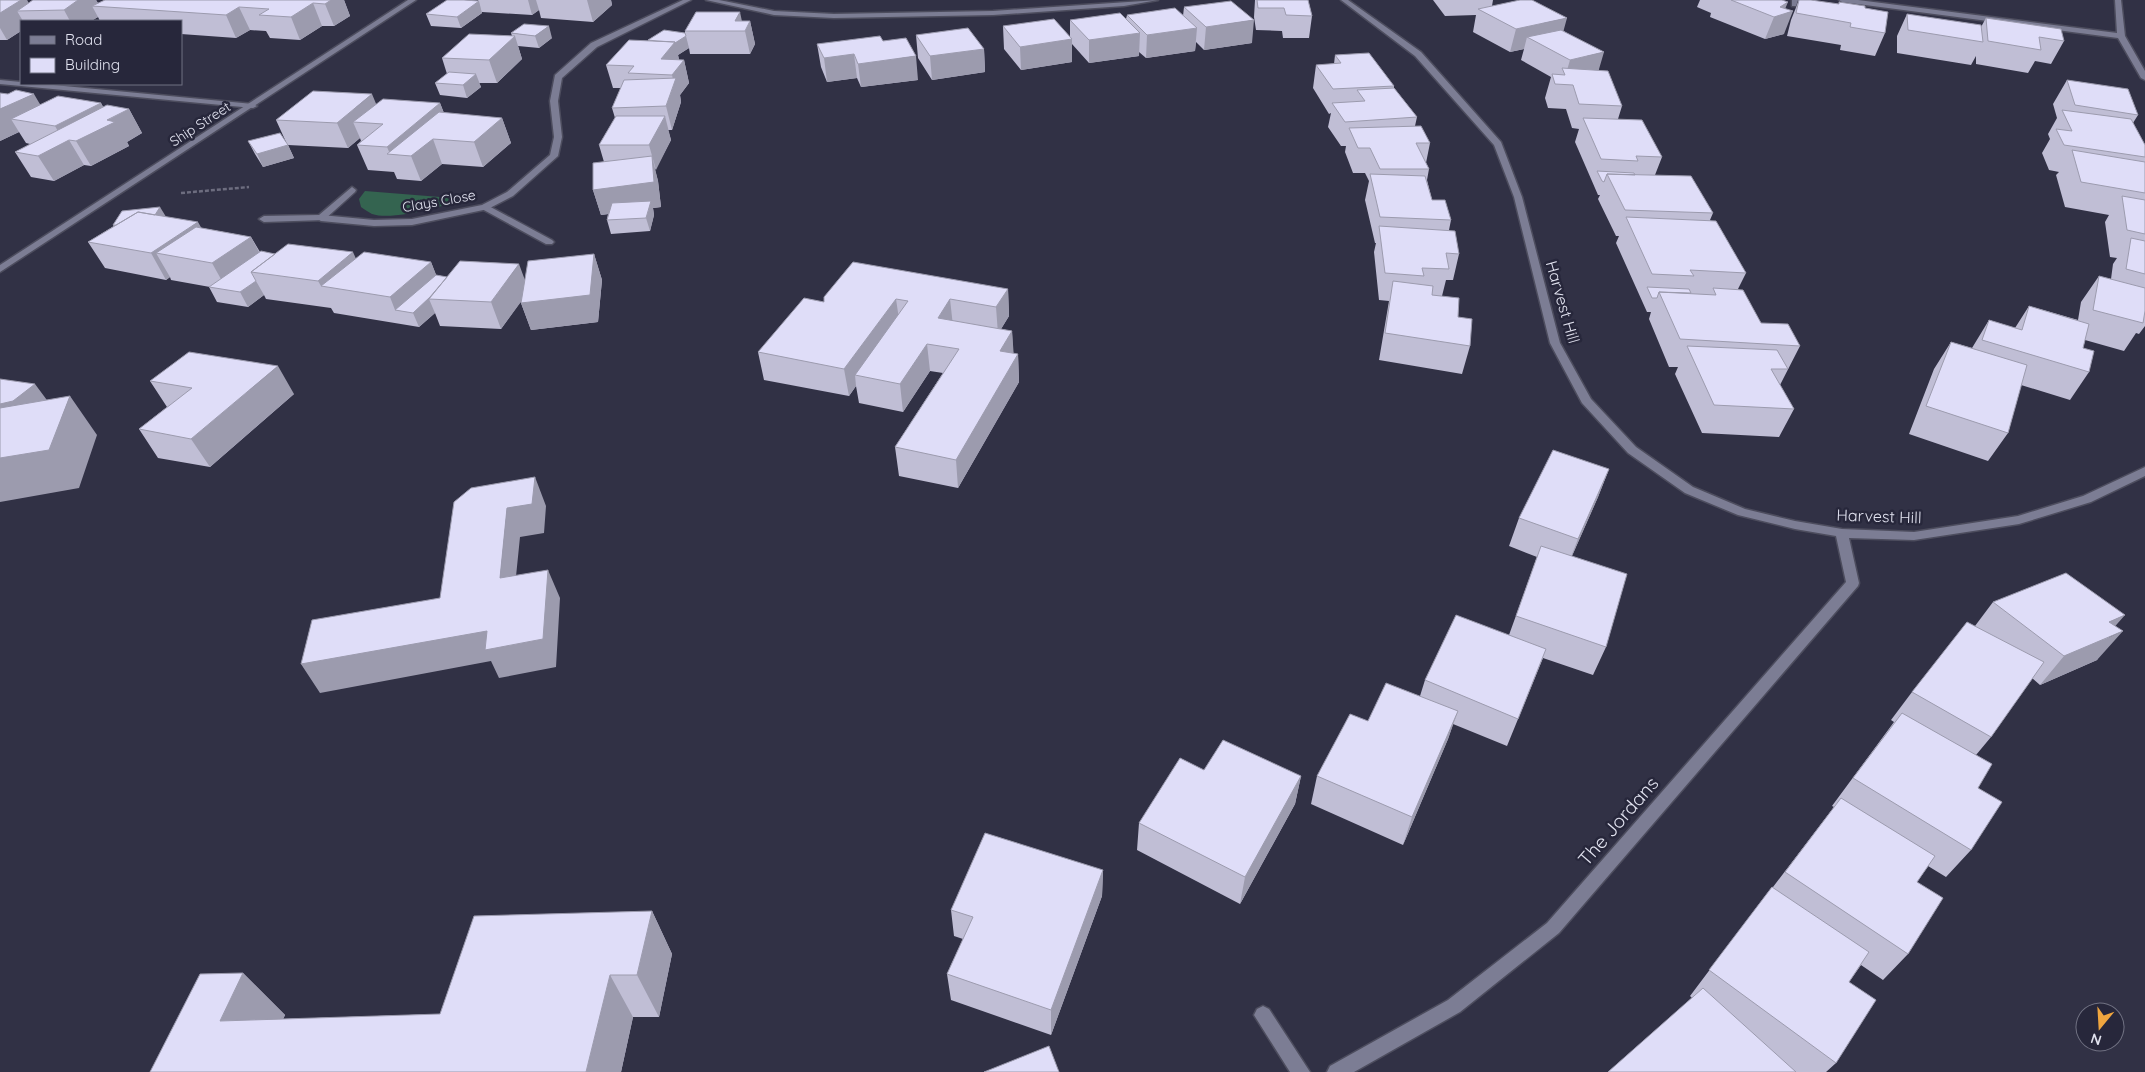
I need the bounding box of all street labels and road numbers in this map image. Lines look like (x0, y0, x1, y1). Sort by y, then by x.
street label: Ship Street (166, 97, 234, 150)
street label: Clays Close (401, 186, 477, 216)
street label: Harvest Hill (1542, 258, 1584, 346)
street label: Harvest Hill (1836, 505, 1922, 527)
street label: The Jordans (1573, 771, 1663, 871)

